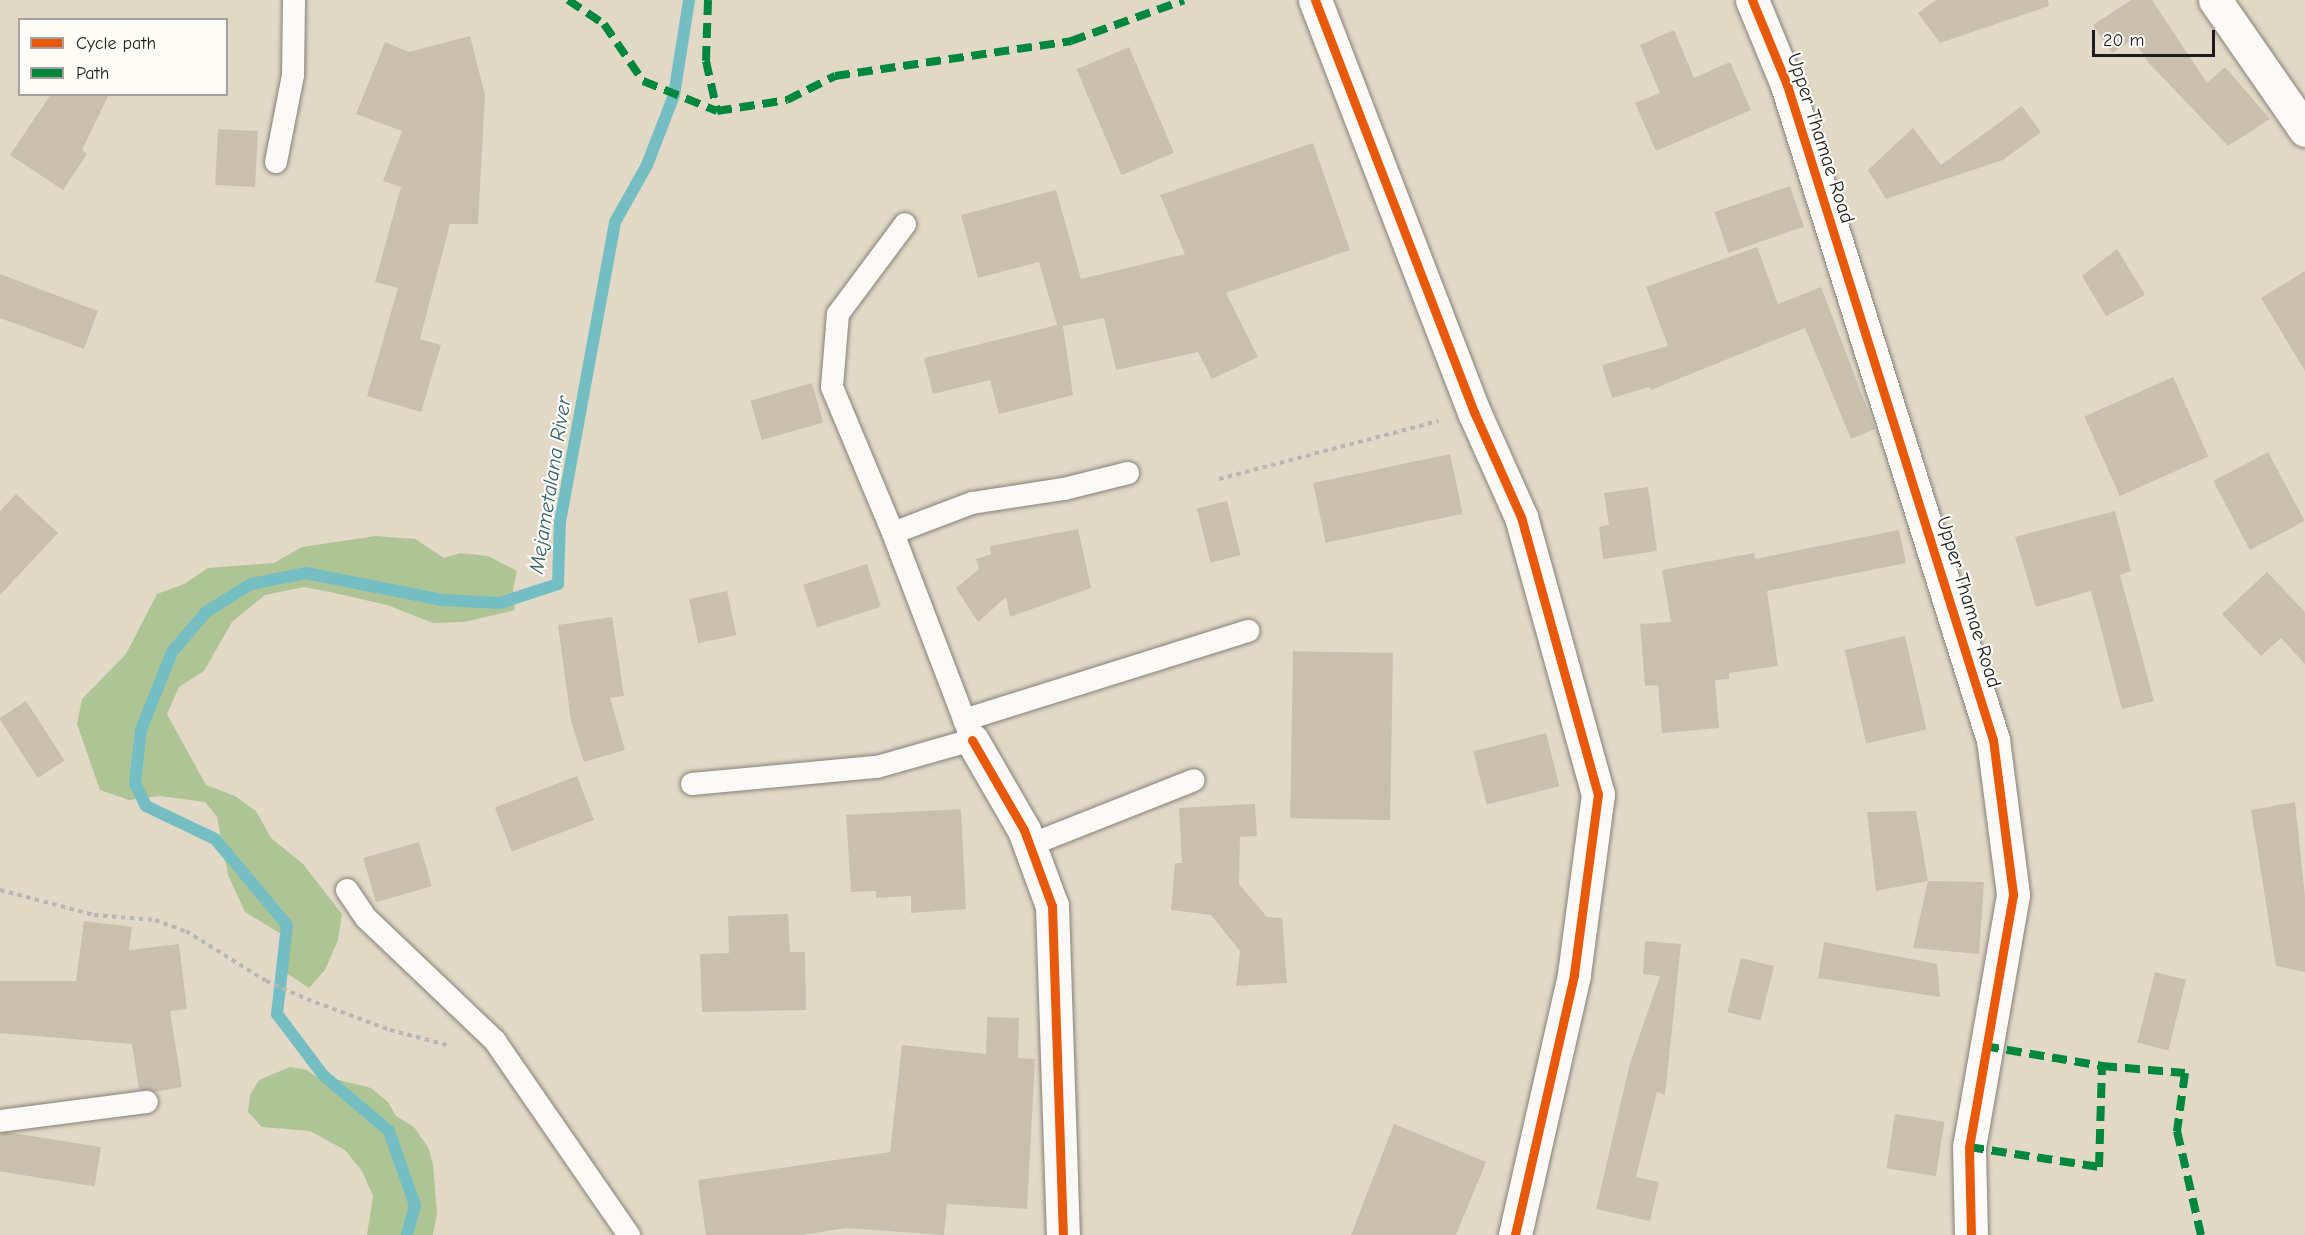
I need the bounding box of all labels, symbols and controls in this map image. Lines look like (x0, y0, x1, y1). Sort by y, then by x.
legend (18, 18, 228, 96)
scale bar (2095, 18, 2218, 56)
text: 20 m (2103, 30, 2144, 51)
text: Cycle path (76, 33, 156, 54)
street label: Upper Thamae Road (1782, 50, 1860, 226)
text: Path (76, 63, 109, 84)
water label: Mejametalana River (524, 395, 576, 575)
street label: Upper Thamae Road (1932, 513, 2006, 691)

